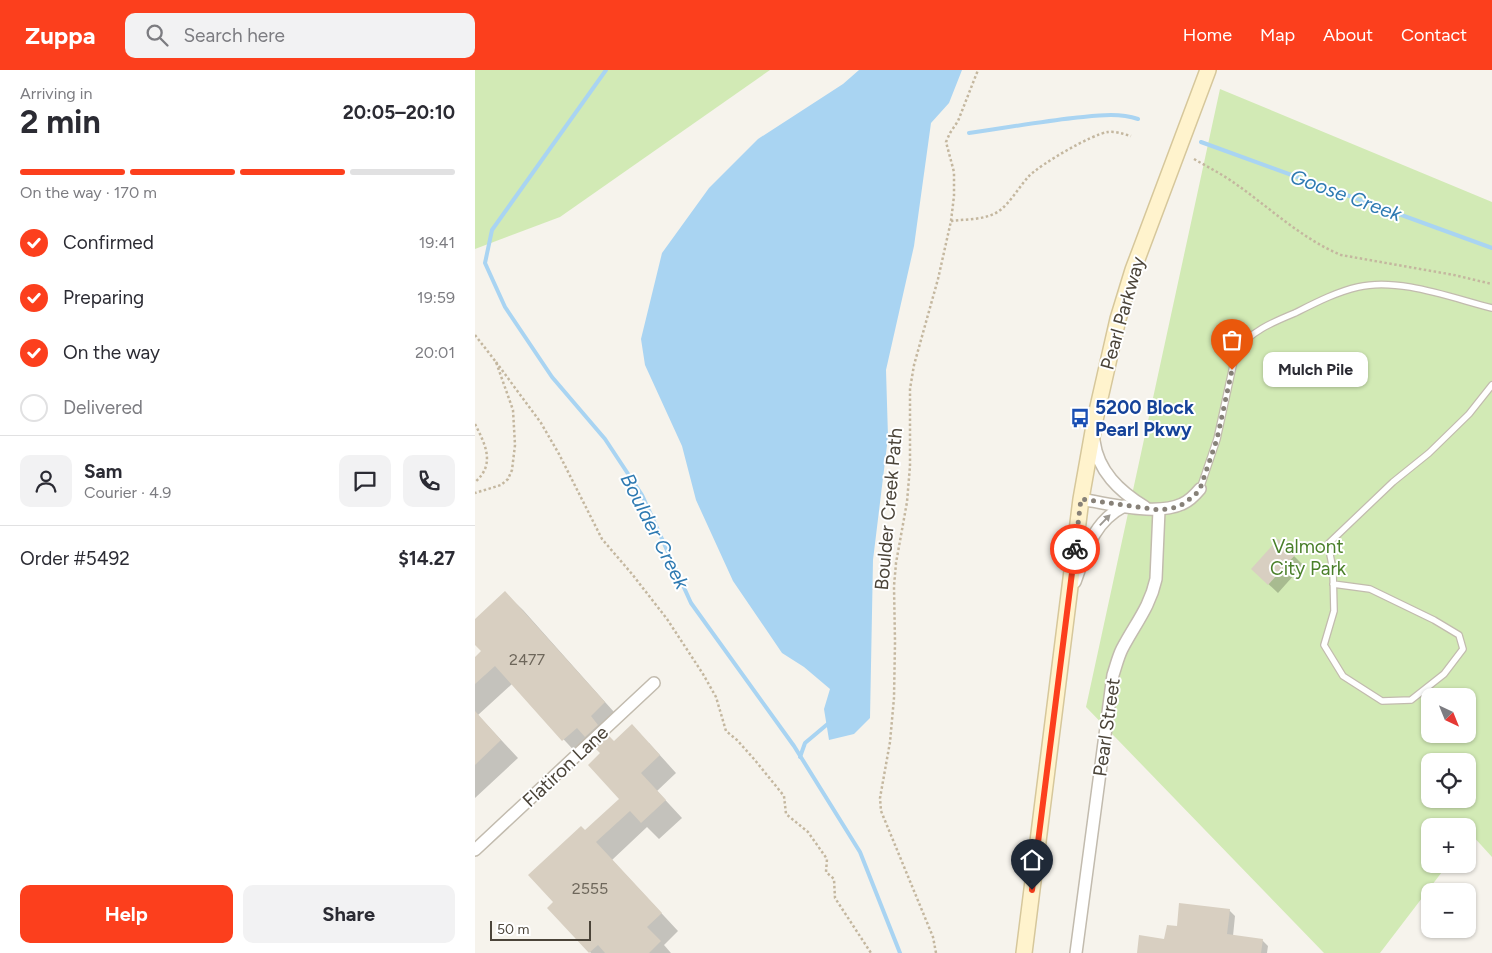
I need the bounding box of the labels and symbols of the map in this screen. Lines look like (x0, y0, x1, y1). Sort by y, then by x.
water label: Goose Creek (1287, 164, 1406, 227)
street label: Pearl Parkway (1095, 254, 1150, 372)
pin (1211, 319, 1253, 370)
callout: Mulch Pile (1262, 352, 1367, 388)
place label: 5200 Block Pearl Pkwy (1095, 396, 1195, 441)
bus stop icon: 5200 Block Pearl Pkwy (1069, 407, 1091, 429)
street label: Boulder Creek Path (870, 427, 907, 591)
water label: Boulder Creek (616, 469, 695, 594)
one-way arrow (1099, 515, 1111, 527)
courier (1050, 524, 1100, 574)
park label: Valmont City Park (1270, 535, 1347, 580)
house number: 2477 (509, 650, 545, 669)
street label: Pearl Street (1088, 676, 1125, 778)
north arrow (1421, 688, 1476, 742)
street label: Flatiron Lane (518, 721, 613, 812)
pin (1011, 839, 1053, 890)
house number: 2555 (572, 879, 608, 898)
scale bar (490, 918, 591, 941)

